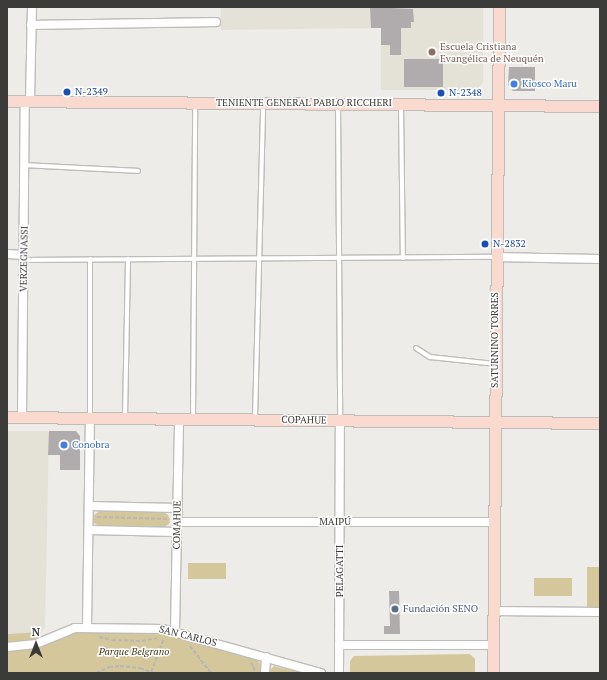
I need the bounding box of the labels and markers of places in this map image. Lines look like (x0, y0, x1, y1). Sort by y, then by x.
place label: Escuela Cristiana Evangélica de Neuquén (440, 40, 544, 64)
marker: Escuela Cristiana Evangélica de Neuquén (427, 47, 437, 57)
place label: Kiosco Maru (522, 78, 577, 90)
marker: Kiosco Maru (509, 79, 519, 89)
place label: N-2349 (75, 86, 108, 98)
marker: N-2349 (62, 87, 72, 97)
place label: N-2348 (449, 87, 482, 99)
marker: N-2348 (436, 88, 446, 98)
place label: N-2832 (493, 238, 526, 250)
marker: N-2832 (480, 239, 490, 249)
place label: Conobra (72, 439, 110, 451)
marker: Conobra (59, 440, 69, 450)
place label: Fundación SENO (403, 603, 478, 615)
marker: Fundación SENO (390, 604, 400, 614)

